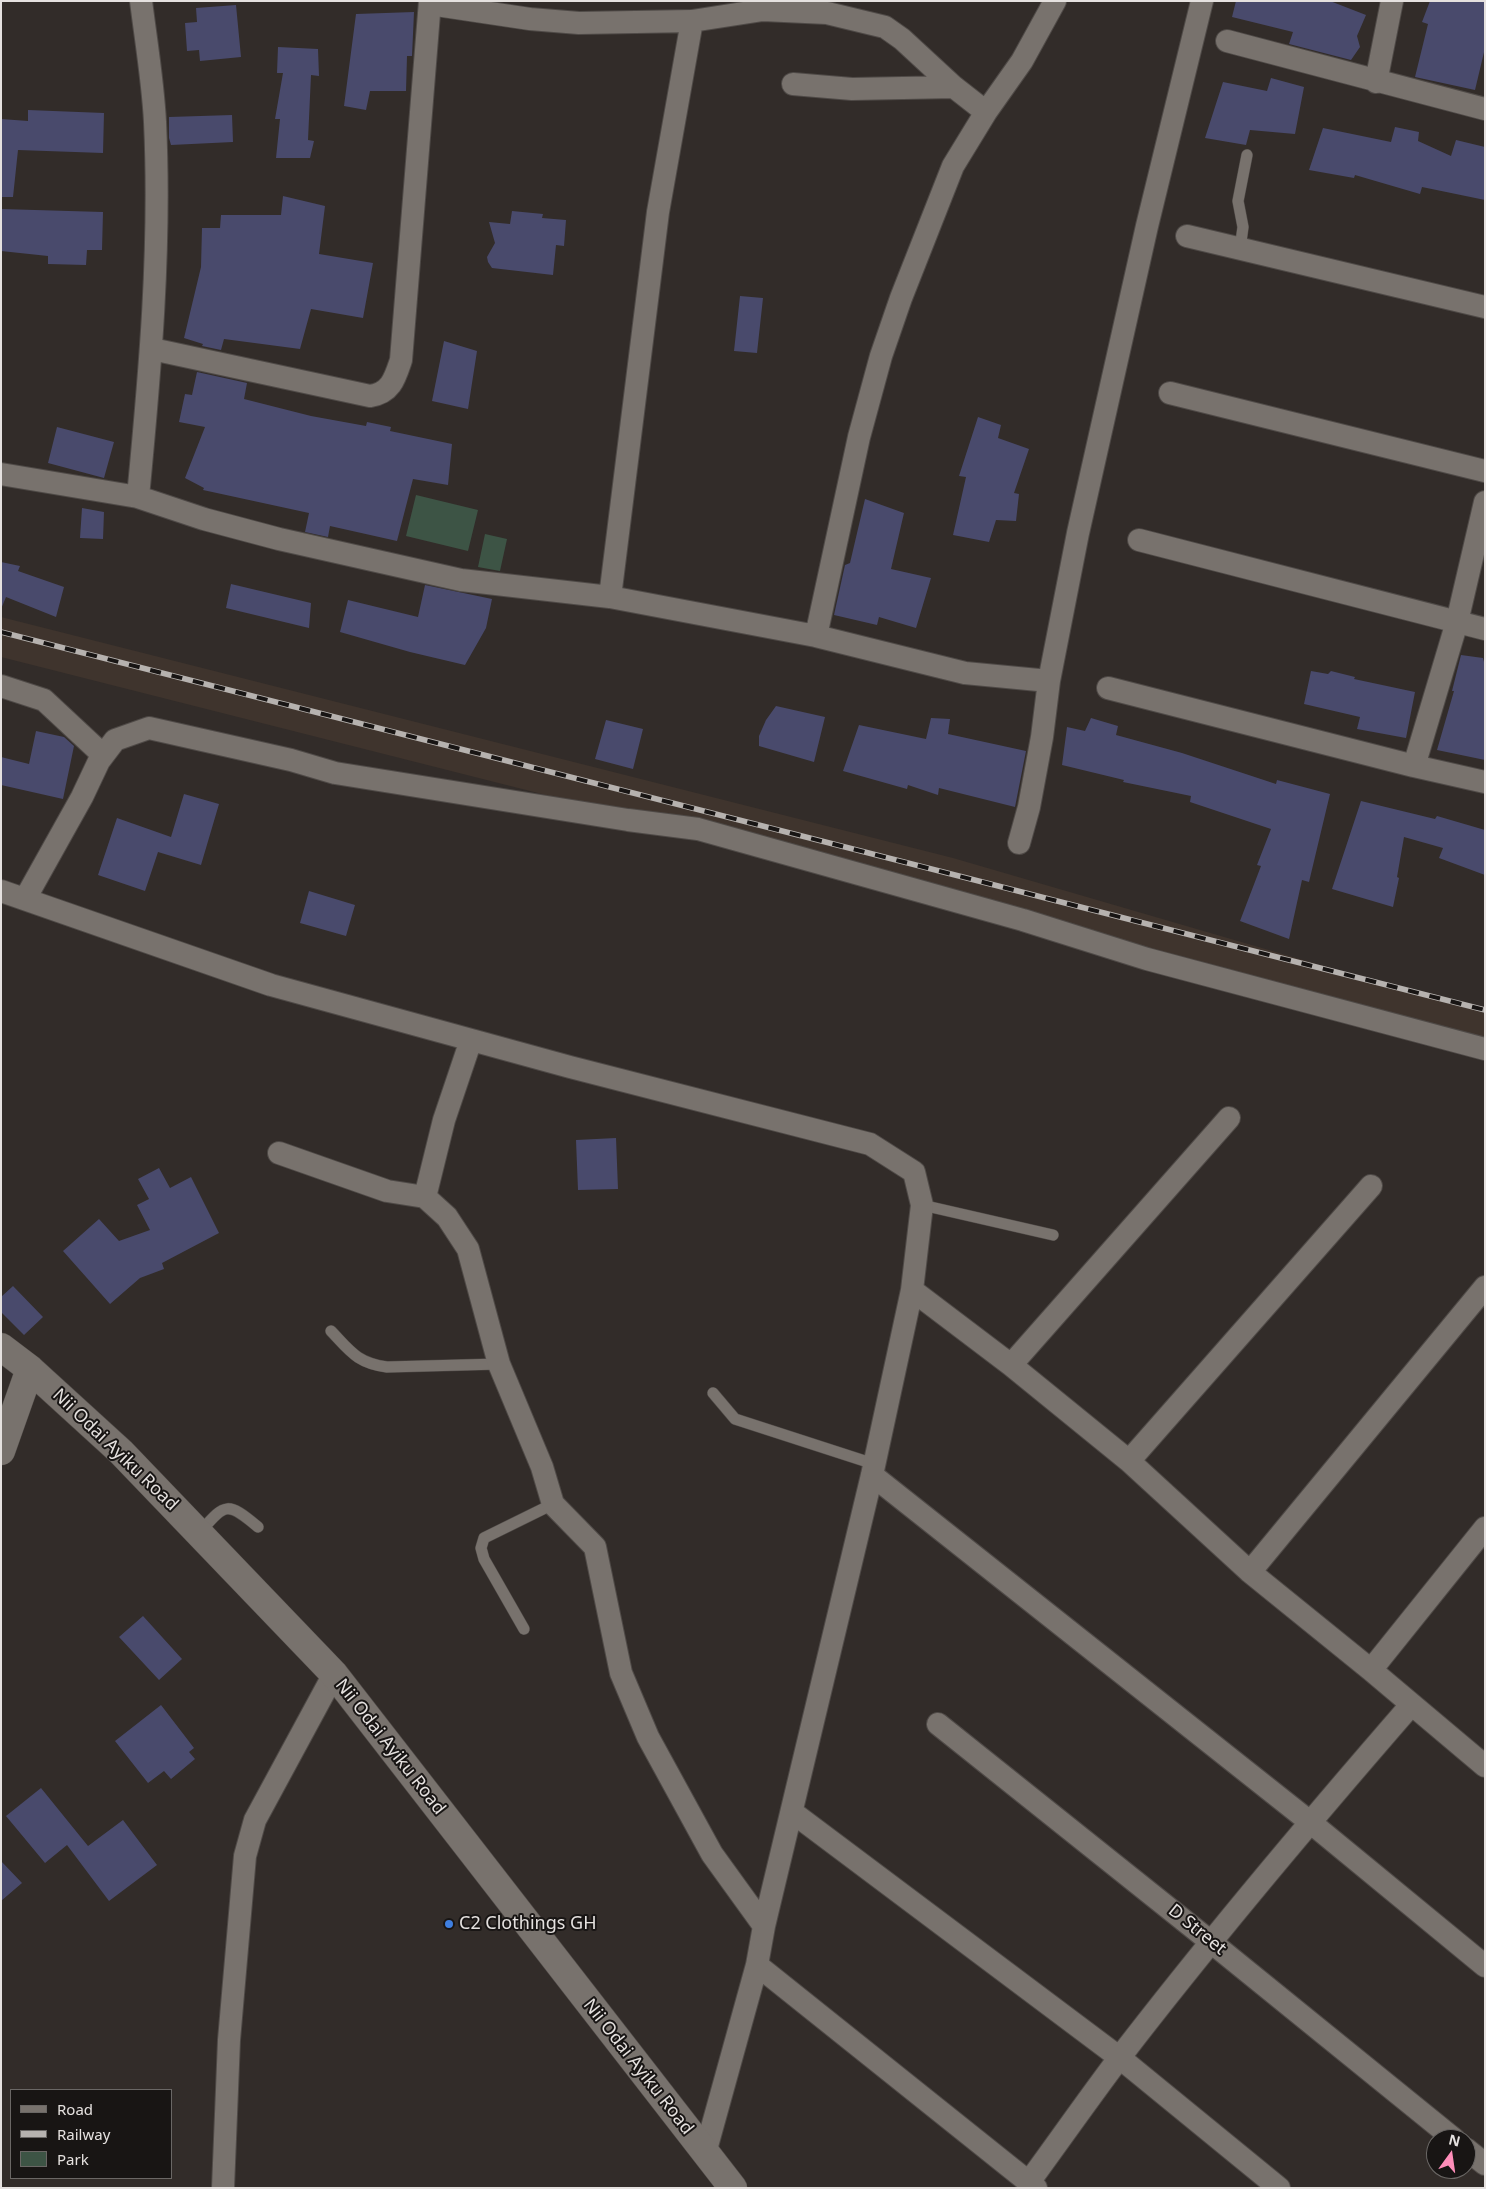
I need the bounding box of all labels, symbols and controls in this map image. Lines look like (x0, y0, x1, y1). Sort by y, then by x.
street label: Nii Odai Ayiku Road (48, 1385, 182, 1515)
street label: Nii Odai Ayiku Road (330, 1675, 450, 1819)
street label: D Street (1164, 1900, 1230, 1960)
place label: C2 Clothings GH (459, 1913, 596, 1935)
marker: C2 Clothings GH (443, 1918, 455, 1930)
street label: Nii Odai Ayiku Road (578, 1995, 698, 2139)
legend (10, 2089, 172, 2179)
text: Road (57, 2099, 93, 2119)
text: Railway (57, 2124, 110, 2144)
north arrow (1426, 2129, 1476, 2179)
text: N (1447, 2129, 1462, 2151)
text: Park (57, 2149, 89, 2169)

